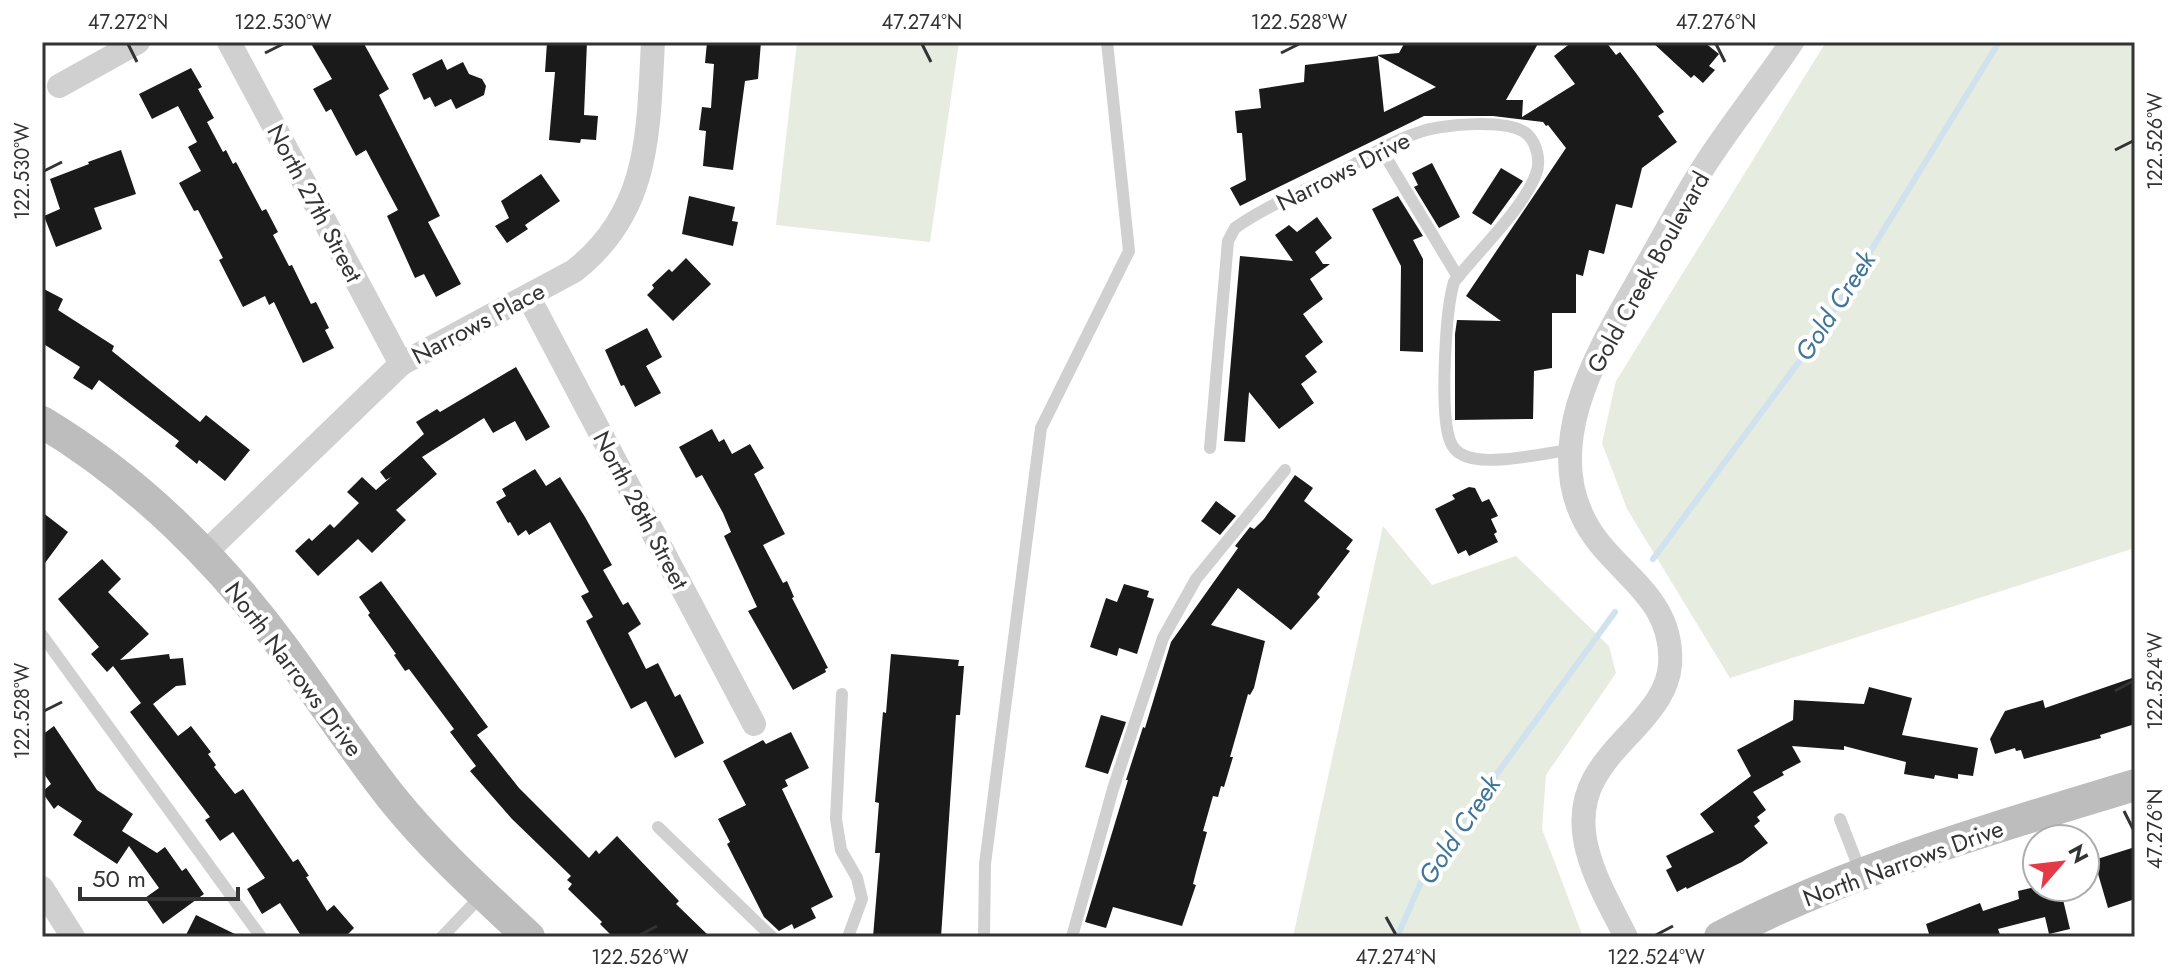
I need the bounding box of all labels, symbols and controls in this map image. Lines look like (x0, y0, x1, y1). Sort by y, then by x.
text: 47.272°N (88, 8, 168, 37)
text: 122.530°W (234, 8, 332, 37)
text: 47.274°N (882, 8, 962, 37)
text: 122.528°W (1251, 8, 1348, 37)
text: 47.276°N (1676, 8, 1756, 37)
text: 122.526°W (2141, 92, 2170, 190)
street label: North 27th Street (259, 118, 372, 288)
text: 122.530°W (8, 122, 37, 220)
street label: Narrows Drive (1270, 122, 1416, 220)
street label: Gold Creek Boulevard (1578, 165, 1718, 379)
water label: Gold Creek (1785, 242, 1886, 368)
street label: Narrows Place (405, 273, 551, 373)
street label: North 28th Street (584, 424, 698, 596)
street label: North Narrows Drive (217, 574, 371, 764)
text: 122.524°W (2141, 632, 2170, 730)
text: 122.528°W (8, 662, 37, 759)
water label: Gold Creek (1409, 766, 1510, 892)
text: 47.276°N (2141, 789, 2170, 869)
street label: North Narrows Drive (1798, 810, 2008, 916)
north arrow (2021, 823, 2101, 903)
text: N (2060, 838, 2097, 869)
scale bar (80, 851, 238, 901)
text: 50 m (92, 861, 146, 896)
text: 122.526°W (591, 943, 689, 972)
text: 47.274°N (1356, 943, 1436, 972)
text: 122.524°W (1607, 943, 1705, 972)

